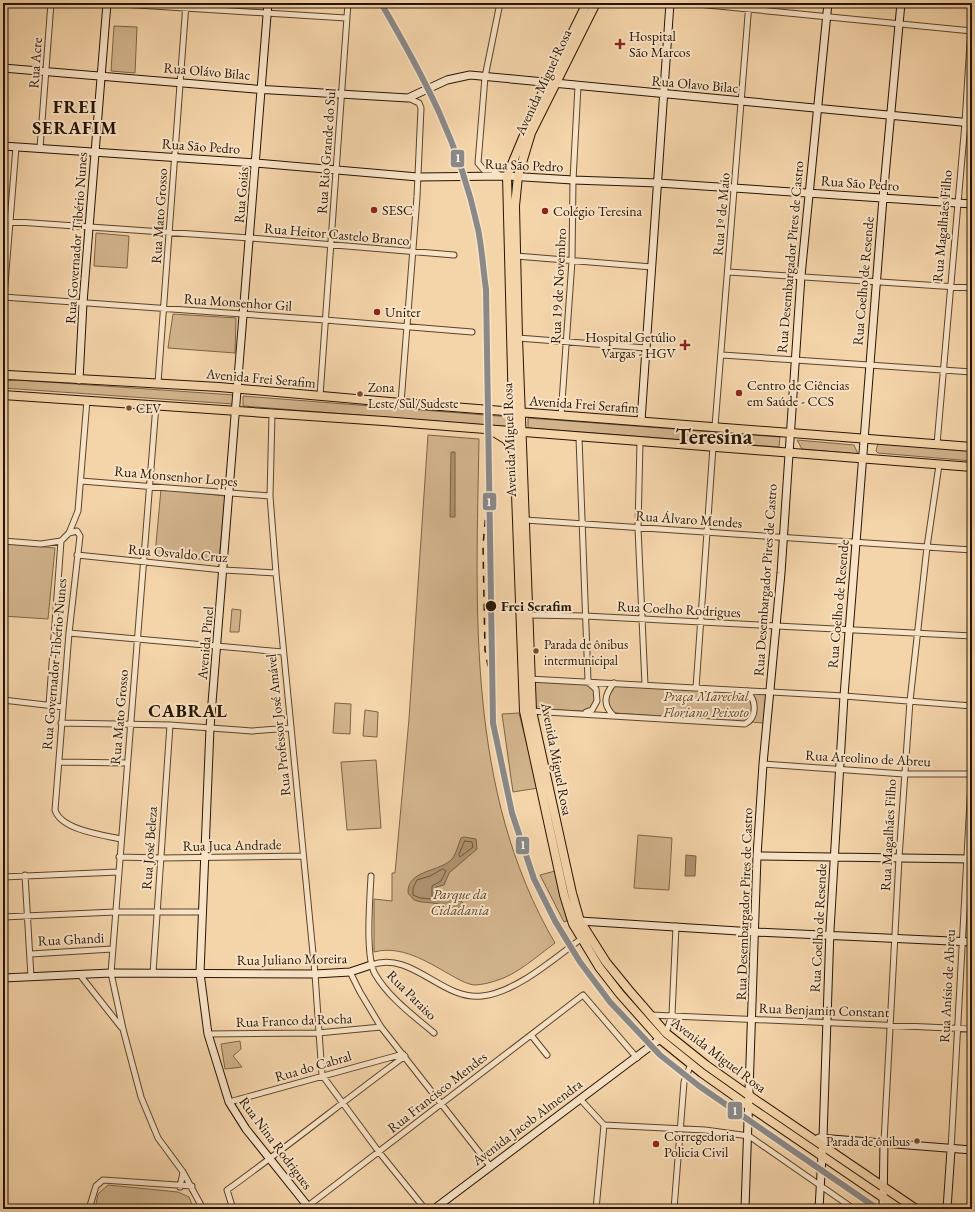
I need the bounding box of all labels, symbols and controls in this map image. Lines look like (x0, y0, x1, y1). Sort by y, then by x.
street label: Avenida Miguel Rosa (510, 26, 576, 139)
place label: Hospital São Marcos (629, 27, 691, 61)
street label: Rua Acre (24, 36, 46, 89)
marker: Hospital São Marcos (614, 38, 626, 50)
street label: Rua Olávo Bilac (163, 58, 251, 84)
street label: Rua Olavo Bilac (651, 71, 739, 97)
street label: Rua Rio Grande do Sul (313, 87, 339, 215)
district label: FREI SERAFIM (32, 95, 118, 139)
street label: Rua São Pedro (161, 134, 241, 158)
line badge: 1 (450, 149, 465, 168)
street label: Rua Governador Tibério Nunes (61, 151, 91, 325)
text: 1 (455, 151, 461, 165)
street label: Rua São Pedro (484, 155, 564, 175)
street label: Rua Desembargador Pires de Castro (773, 160, 807, 354)
street label: Rua Goiás (230, 166, 252, 224)
street label: Rua Mato Grosso (147, 168, 171, 264)
street label: Rua Magalhães Filho (928, 169, 956, 283)
street label: Rua São Pedro (820, 171, 900, 195)
street label: Rua 1º de Maio (708, 172, 734, 256)
place label: SESC (382, 201, 413, 219)
place label: Colégio Teresina (553, 202, 643, 220)
marker: SESC (369, 205, 379, 215)
marker: Colégio Teresina (540, 206, 550, 216)
street label: Rua Coelho de Resende (848, 215, 878, 346)
street label: Rua Heitor Castelo Branco (263, 219, 411, 249)
street label: Rua 19 de Novembro (546, 227, 570, 344)
street label: Rua Monsenhor Gil (183, 289, 293, 315)
place label: Uniter (385, 303, 421, 321)
marker: Uniter (372, 307, 382, 317)
place label: Hospital Getúlio Vargas - HGV (585, 328, 677, 362)
marker: Hospital Getúlio Vargas - HGV (679, 339, 691, 351)
street label: Avenida Frei Serafim (204, 364, 317, 392)
place label: Centro de Ciências em Saúde - CCS (747, 376, 850, 410)
place label: Zona Leste/Sul/Sudeste (368, 379, 458, 412)
street label: Avenida Miguel Rosa (498, 382, 520, 498)
marker: Centro de Ciências em Saúde - CCS (734, 388, 744, 398)
marker: Zona Leste/Sul/Sudeste (355, 389, 365, 399)
street label: Avenida Frei Serafim (527, 391, 640, 417)
place label: CEV (136, 400, 162, 417)
marker: CEV (124, 403, 134, 413)
district label: Teresina (676, 422, 753, 451)
street label: Rua Monsenhor Lopes (114, 462, 239, 490)
street label: Rua Desembargador Pires de Castro (749, 483, 781, 677)
line badge: 1 (482, 492, 497, 511)
text: 1 (486, 495, 492, 509)
street label: Rua Álvaro Mendes (635, 506, 743, 532)
street label: Rua Coelho de Resende (823, 538, 853, 669)
street label: Rua Osvaldo Cruz (127, 540, 229, 566)
street label: Rua Governador Tibério Nunes (38, 577, 71, 751)
place label: Frei Serafim (501, 597, 573, 615)
street label: Rua Coelho Rodrigues (617, 597, 742, 621)
marker: Frei Serafim (484, 599, 498, 613)
street label: Avenida Pinel (193, 605, 217, 681)
place label: Parada de ônibus intermunicipal (544, 636, 628, 669)
marker: Parada de ônibus intermunicipal (531, 646, 541, 656)
street label: Rua Professor José Amável (262, 652, 294, 797)
street label: Rua Mato Grosso (106, 669, 132, 765)
park label: Praça Marechal Floriano Peixoto (662, 687, 750, 721)
district label: CABRAL (148, 699, 228, 722)
street label: Avenida Miguel Rosa (537, 700, 577, 817)
street label: Rua Areolino de Abreu (805, 746, 932, 770)
street label: Rua Magalhães Filho (876, 778, 900, 892)
street label: Rua José Beleza (137, 805, 161, 890)
street label: Rua Desembargador Pires de Castro (732, 807, 756, 1001)
street label: Rua Juca Andrade (182, 835, 282, 855)
line badge: 1 (515, 836, 530, 855)
text: 1 (520, 838, 526, 852)
street label: Rua Coelho de Resende (806, 863, 830, 993)
park label: Parque da Cidadania (431, 885, 490, 919)
street label: Rua Ghandi (37, 928, 105, 950)
street label: Rua Anísio de Abreu (935, 928, 959, 1043)
street label: Rua Juliano Moreira (237, 949, 348, 969)
street label: Rua Paraiso (383, 966, 441, 1024)
street label: Rua Benjamin Constant (758, 999, 890, 1021)
street label: Rua Franco da Rocha (235, 1009, 353, 1031)
street label: Avenida Miguel Rosa (667, 1013, 770, 1097)
street label: Rua do Cabral (273, 1046, 354, 1086)
street label: Rua Francisco Mendes (384, 1047, 491, 1137)
street label: Avenida Jacob Almendra (468, 1075, 586, 1170)
street label: Rua Nina Rodrigues (235, 1093, 317, 1193)
line badge: 1 (727, 1101, 743, 1120)
text: 1 (732, 1104, 738, 1118)
place label: Corregedoria Policia Civil (664, 1127, 735, 1161)
place label: Parada de ônibus (826, 1133, 910, 1150)
marker: Parada de ônibus (912, 1136, 922, 1146)
marker: Corregedoria Policia Civil (651, 1139, 661, 1149)

